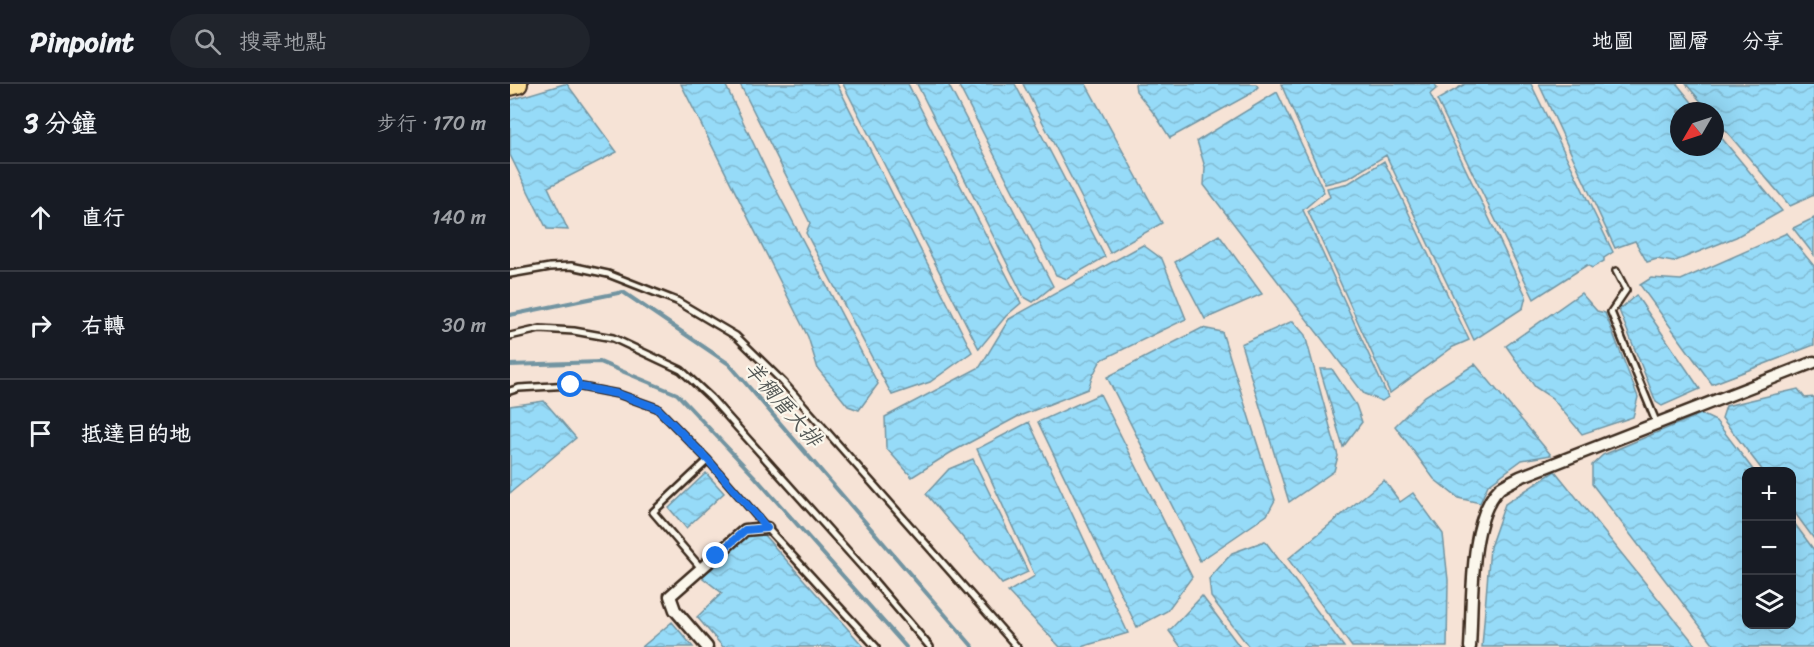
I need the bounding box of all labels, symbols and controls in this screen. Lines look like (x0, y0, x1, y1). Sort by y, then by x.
search box (170, 14, 590, 68)
text: Pinpoint (30, 17, 134, 66)
text: 搜尋地點 (239, 22, 327, 61)
text: 地圖 (1592, 22, 1634, 60)
text: 圖層 (1667, 22, 1709, 60)
text: 分享 (1742, 22, 1784, 60)
icon: search (191, 25, 224, 58)
text: 3 分鐘 (24, 100, 97, 146)
north arrow (1670, 102, 1724, 156)
text: 步行 · 170 m (377, 106, 486, 141)
text: 直行 (81, 198, 125, 237)
text: 140 m (432, 200, 486, 235)
icon: ahead (24, 201, 57, 234)
text: 右轉 (81, 306, 125, 345)
text: 30 m (442, 308, 486, 343)
icon: right (24, 309, 57, 342)
water label: 羊稠厝大排 (734, 352, 833, 458)
route start (557, 371, 583, 397)
text: 抵達目的地 (81, 414, 191, 453)
icon: arrive (24, 417, 57, 450)
map controls (1742, 467, 1796, 629)
button: + (1742, 467, 1796, 521)
button: − (1742, 521, 1796, 575)
route end (702, 542, 728, 568)
button: layers (1742, 575, 1796, 629)

